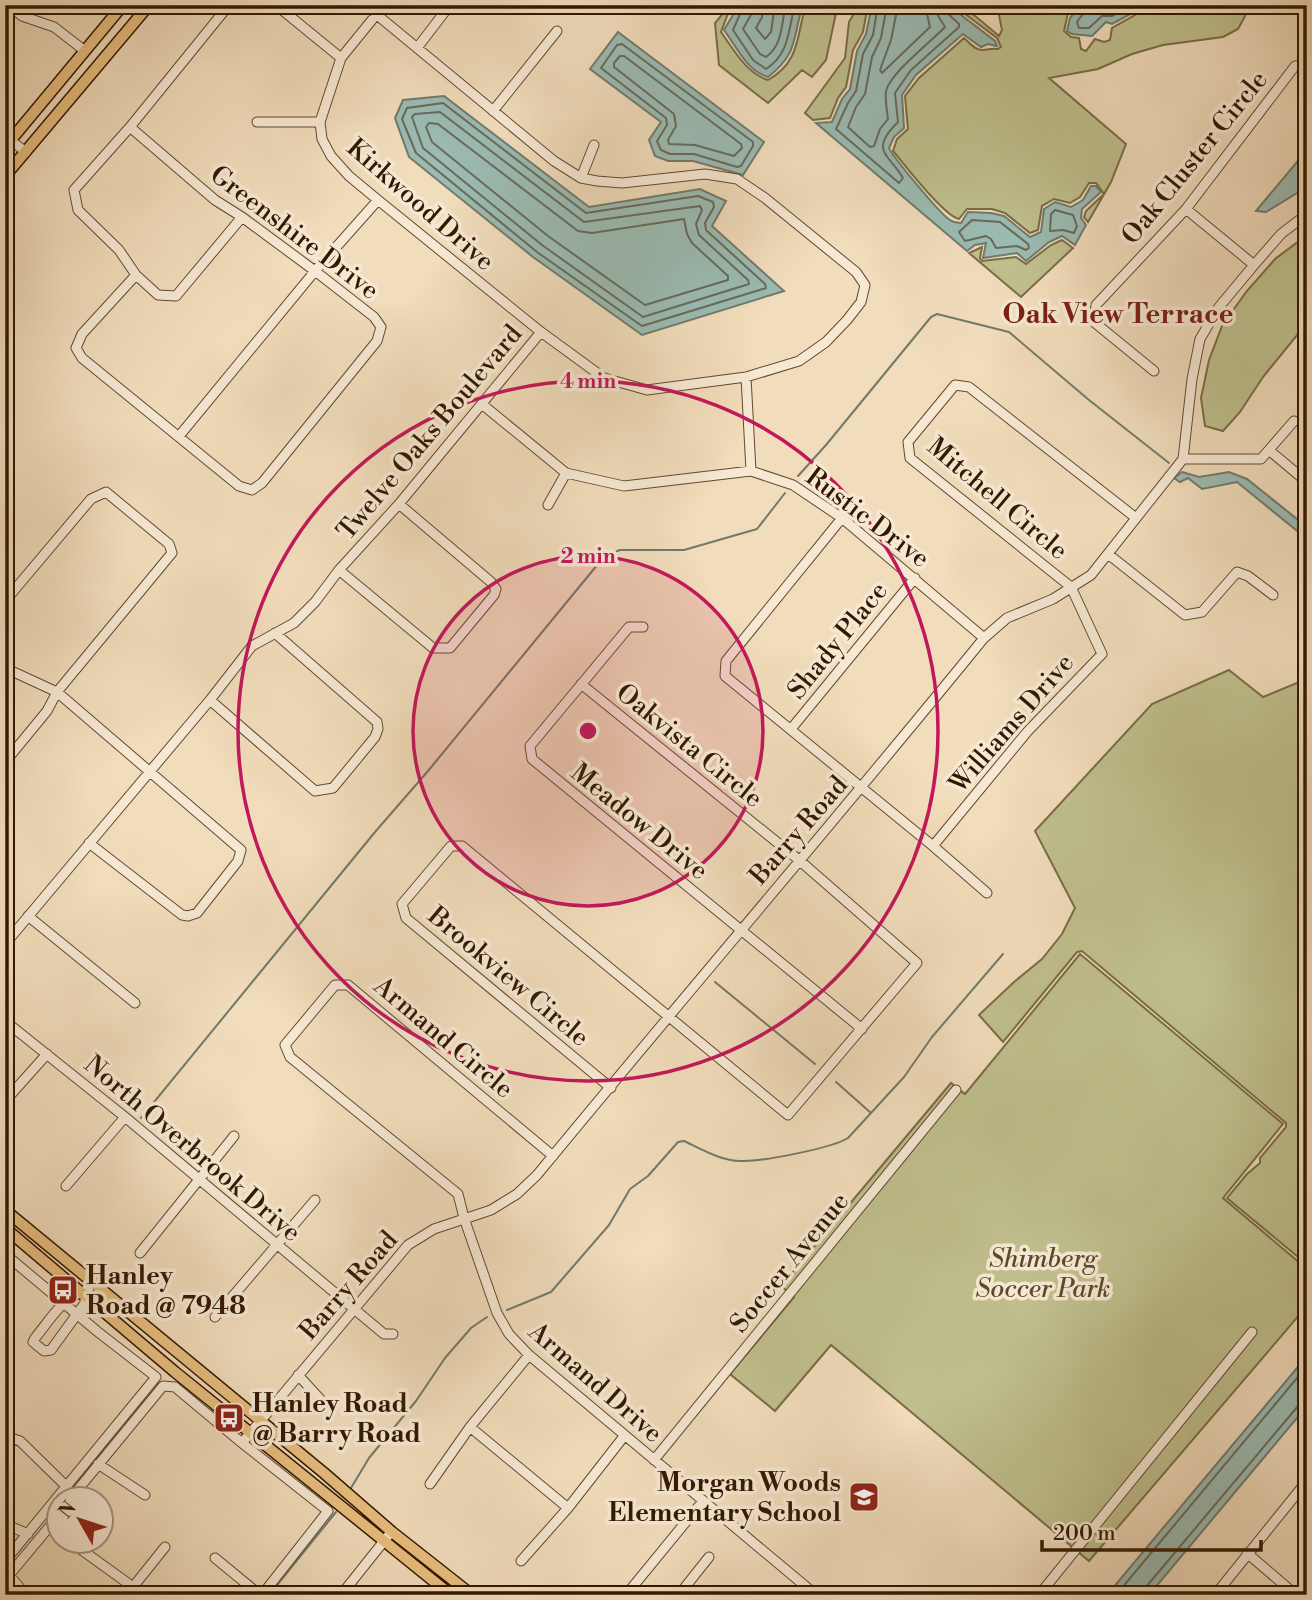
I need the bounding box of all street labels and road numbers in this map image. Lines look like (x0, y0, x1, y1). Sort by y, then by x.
street label: Oak Cluster Circle (1115, 64, 1275, 251)
street label: Kirkwood Drive (340, 132, 501, 278)
street label: Greenshire Drive (204, 159, 385, 307)
street label: Twelve Oaks Boulevard (330, 318, 529, 547)
street label: Mitchell Circle (921, 431, 1074, 567)
street label: Rustic Drive (799, 461, 936, 575)
street label: Shady Place (781, 576, 895, 706)
street label: Williams Drive (942, 647, 1081, 801)
street label: Oakvista Circle (610, 677, 769, 815)
street label: Meadow Drive (564, 757, 715, 887)
street label: Barry Road (742, 770, 855, 892)
street label: Brookview Circle (420, 899, 596, 1054)
street label: Armand Circle (366, 970, 520, 1105)
street label: North Overbrook Drive (77, 1049, 307, 1249)
street label: Soccer Avenue (723, 1186, 856, 1339)
street label: Barry Road (292, 1225, 405, 1347)
street label: Armand Drive (521, 1315, 669, 1450)

